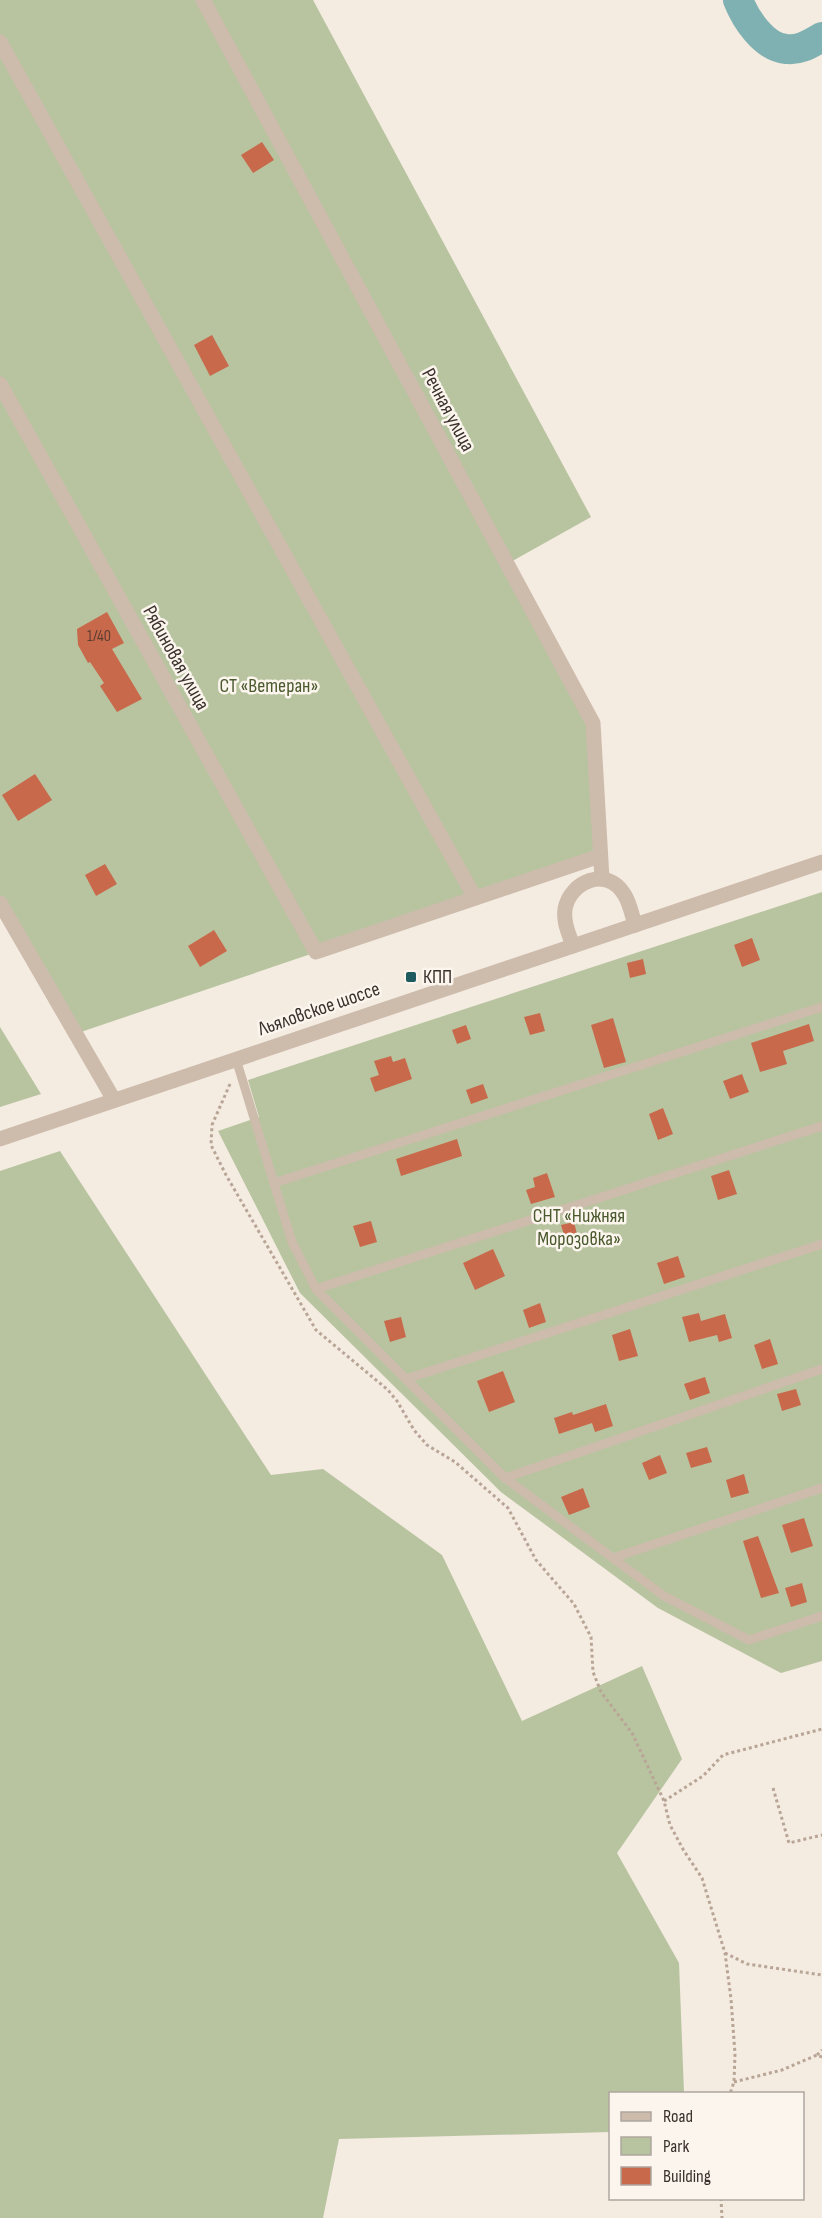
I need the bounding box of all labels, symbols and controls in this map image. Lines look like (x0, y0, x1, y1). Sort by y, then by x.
street label: Речная улица (416, 364, 480, 456)
street label: Рябиновая улица (137, 602, 215, 714)
house number: 1/40 (87, 627, 111, 646)
park label: СТ «Ветеран» (220, 674, 318, 698)
place label: КПП (423, 965, 452, 989)
marker: КПП (404, 970, 418, 984)
street label: Льяловское шоссе (254, 977, 383, 1041)
park label: СНТ «Нижняя Морозовка» (533, 1204, 625, 1251)
legend (609, 2092, 804, 2200)
text: Road (663, 2106, 693, 2127)
text: Park (663, 2136, 689, 2157)
text: Building (663, 2166, 711, 2187)

